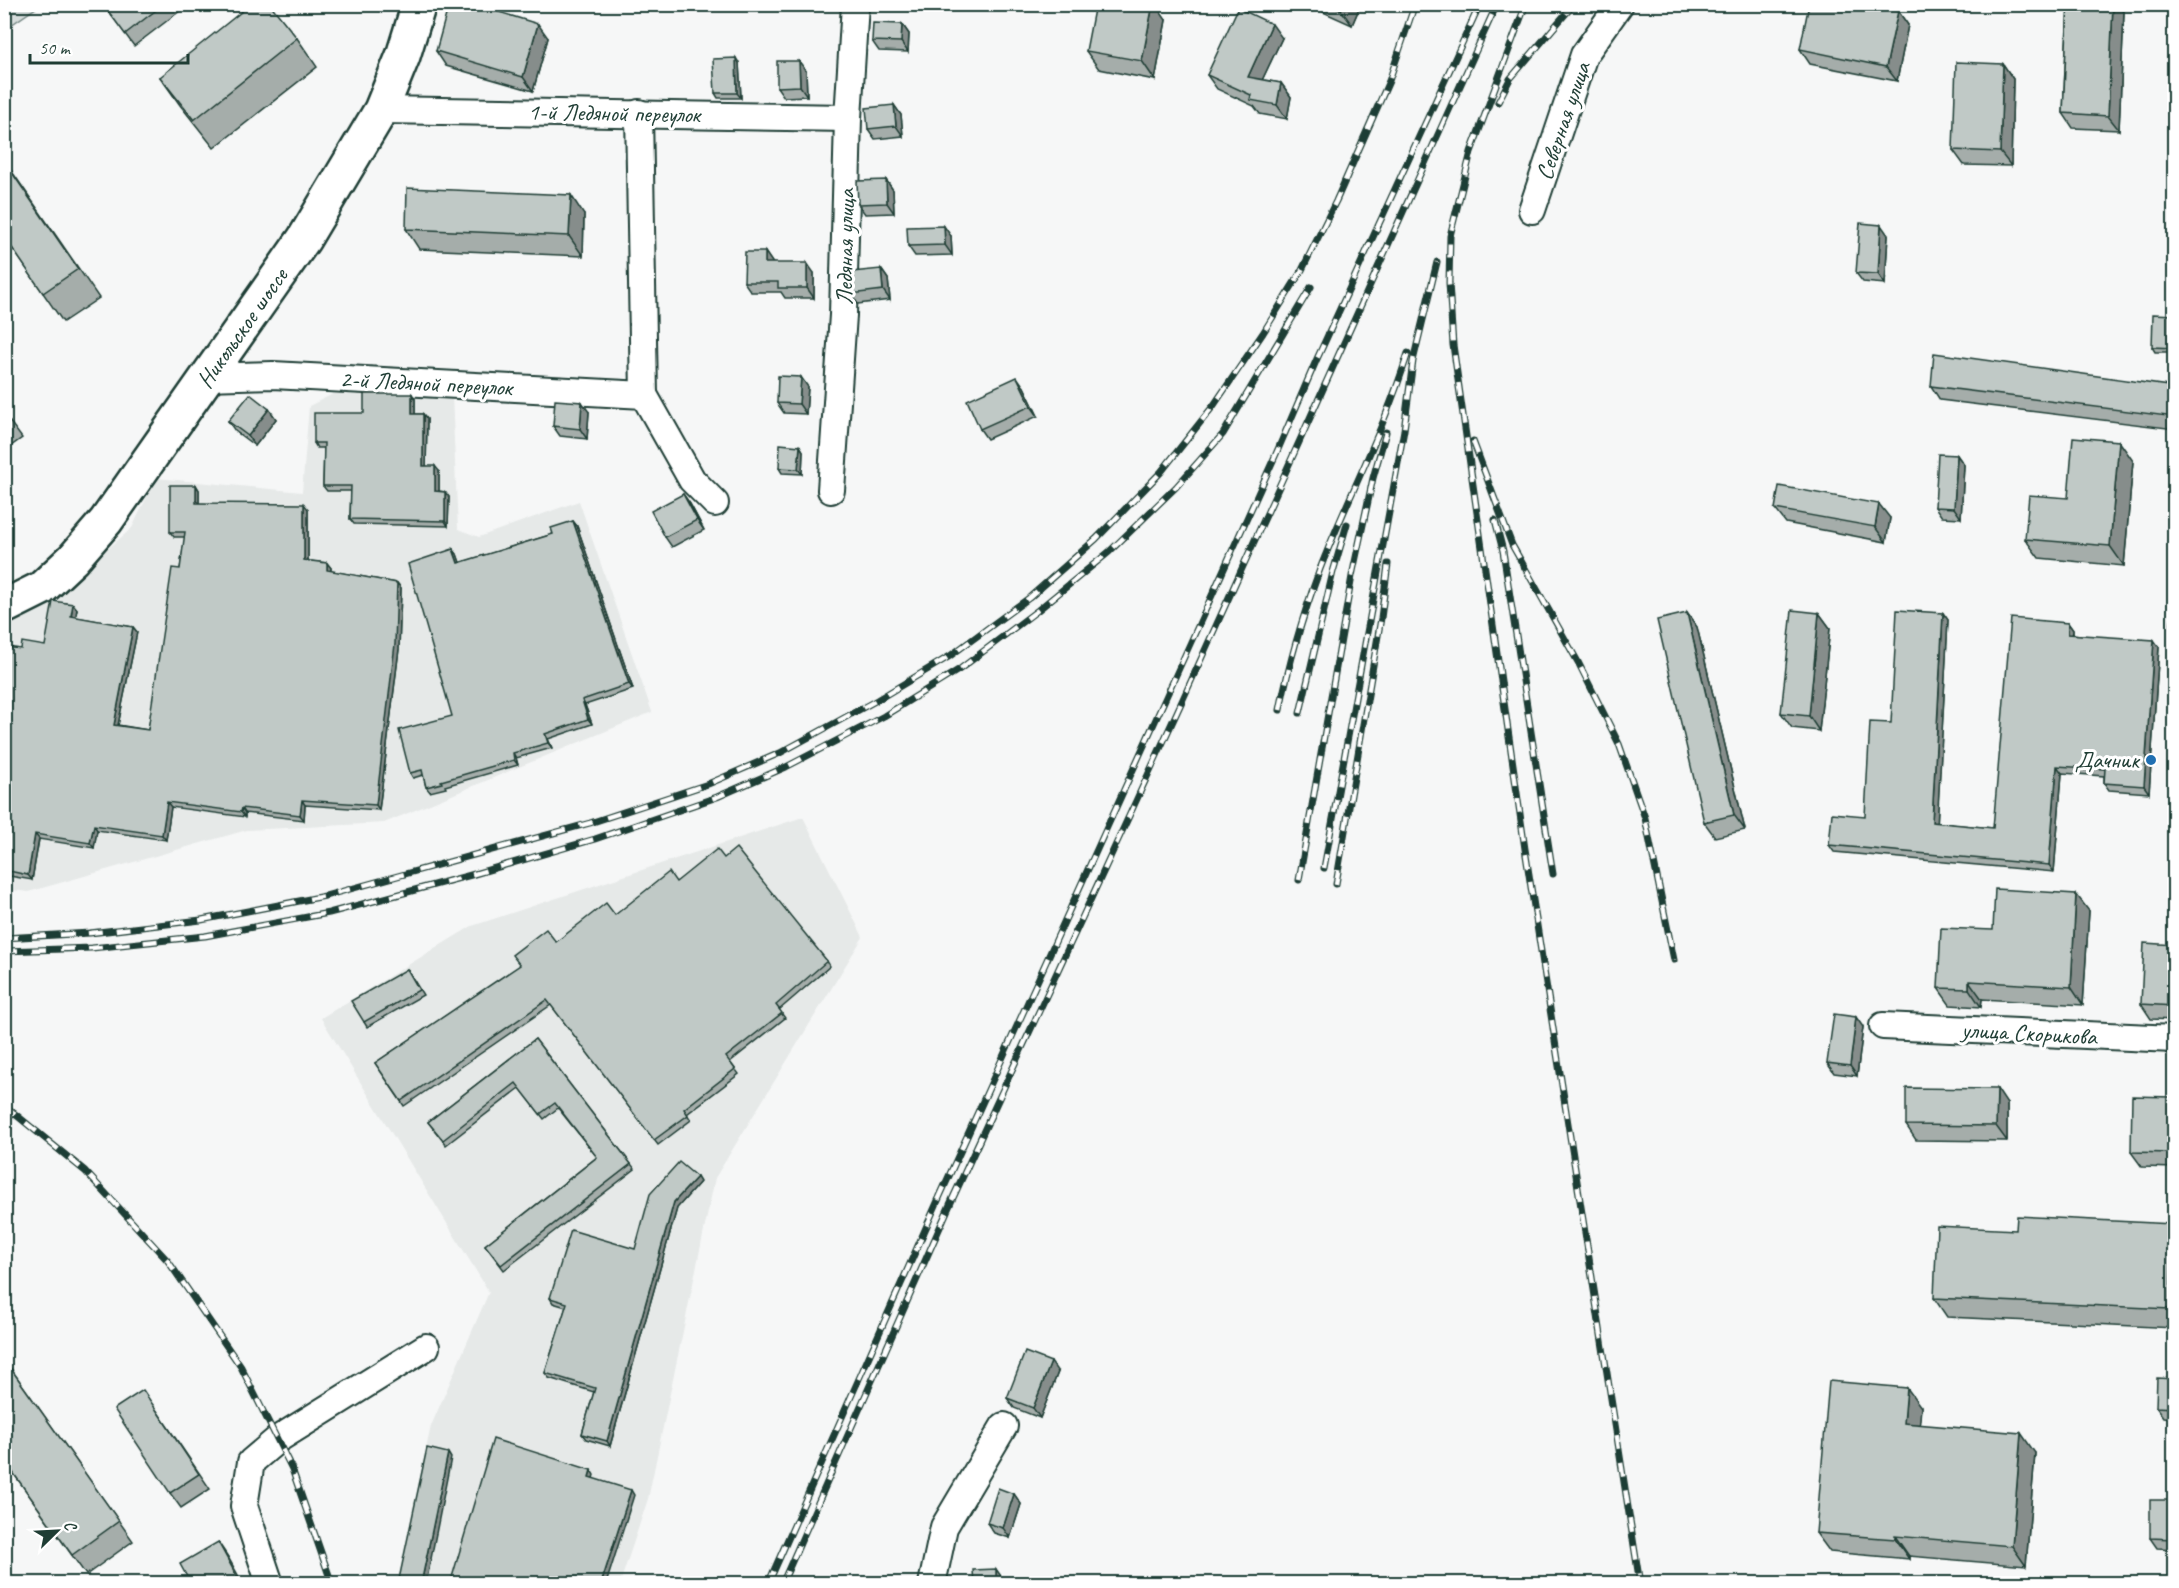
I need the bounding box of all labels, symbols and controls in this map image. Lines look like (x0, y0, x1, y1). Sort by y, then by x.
scale bar (30, 27, 188, 65)
text: 50 m (39, 37, 72, 59)
street label: Северная улица (1529, 57, 1598, 184)
street label: 1-й Ледяной переулок (528, 96, 702, 130)
street label: Ледяная улица (829, 187, 861, 305)
street label: Никольское шоссе (190, 260, 296, 394)
street label: 2-й Ледяной переулок (339, 364, 515, 403)
place label: Дачник (2075, 745, 2141, 775)
marker: Дачник (2144, 753, 2158, 767)
street label: улица Скорикова (1959, 1014, 2099, 1052)
north arrow (27, 1501, 87, 1561)
text: С (59, 1518, 81, 1535)

